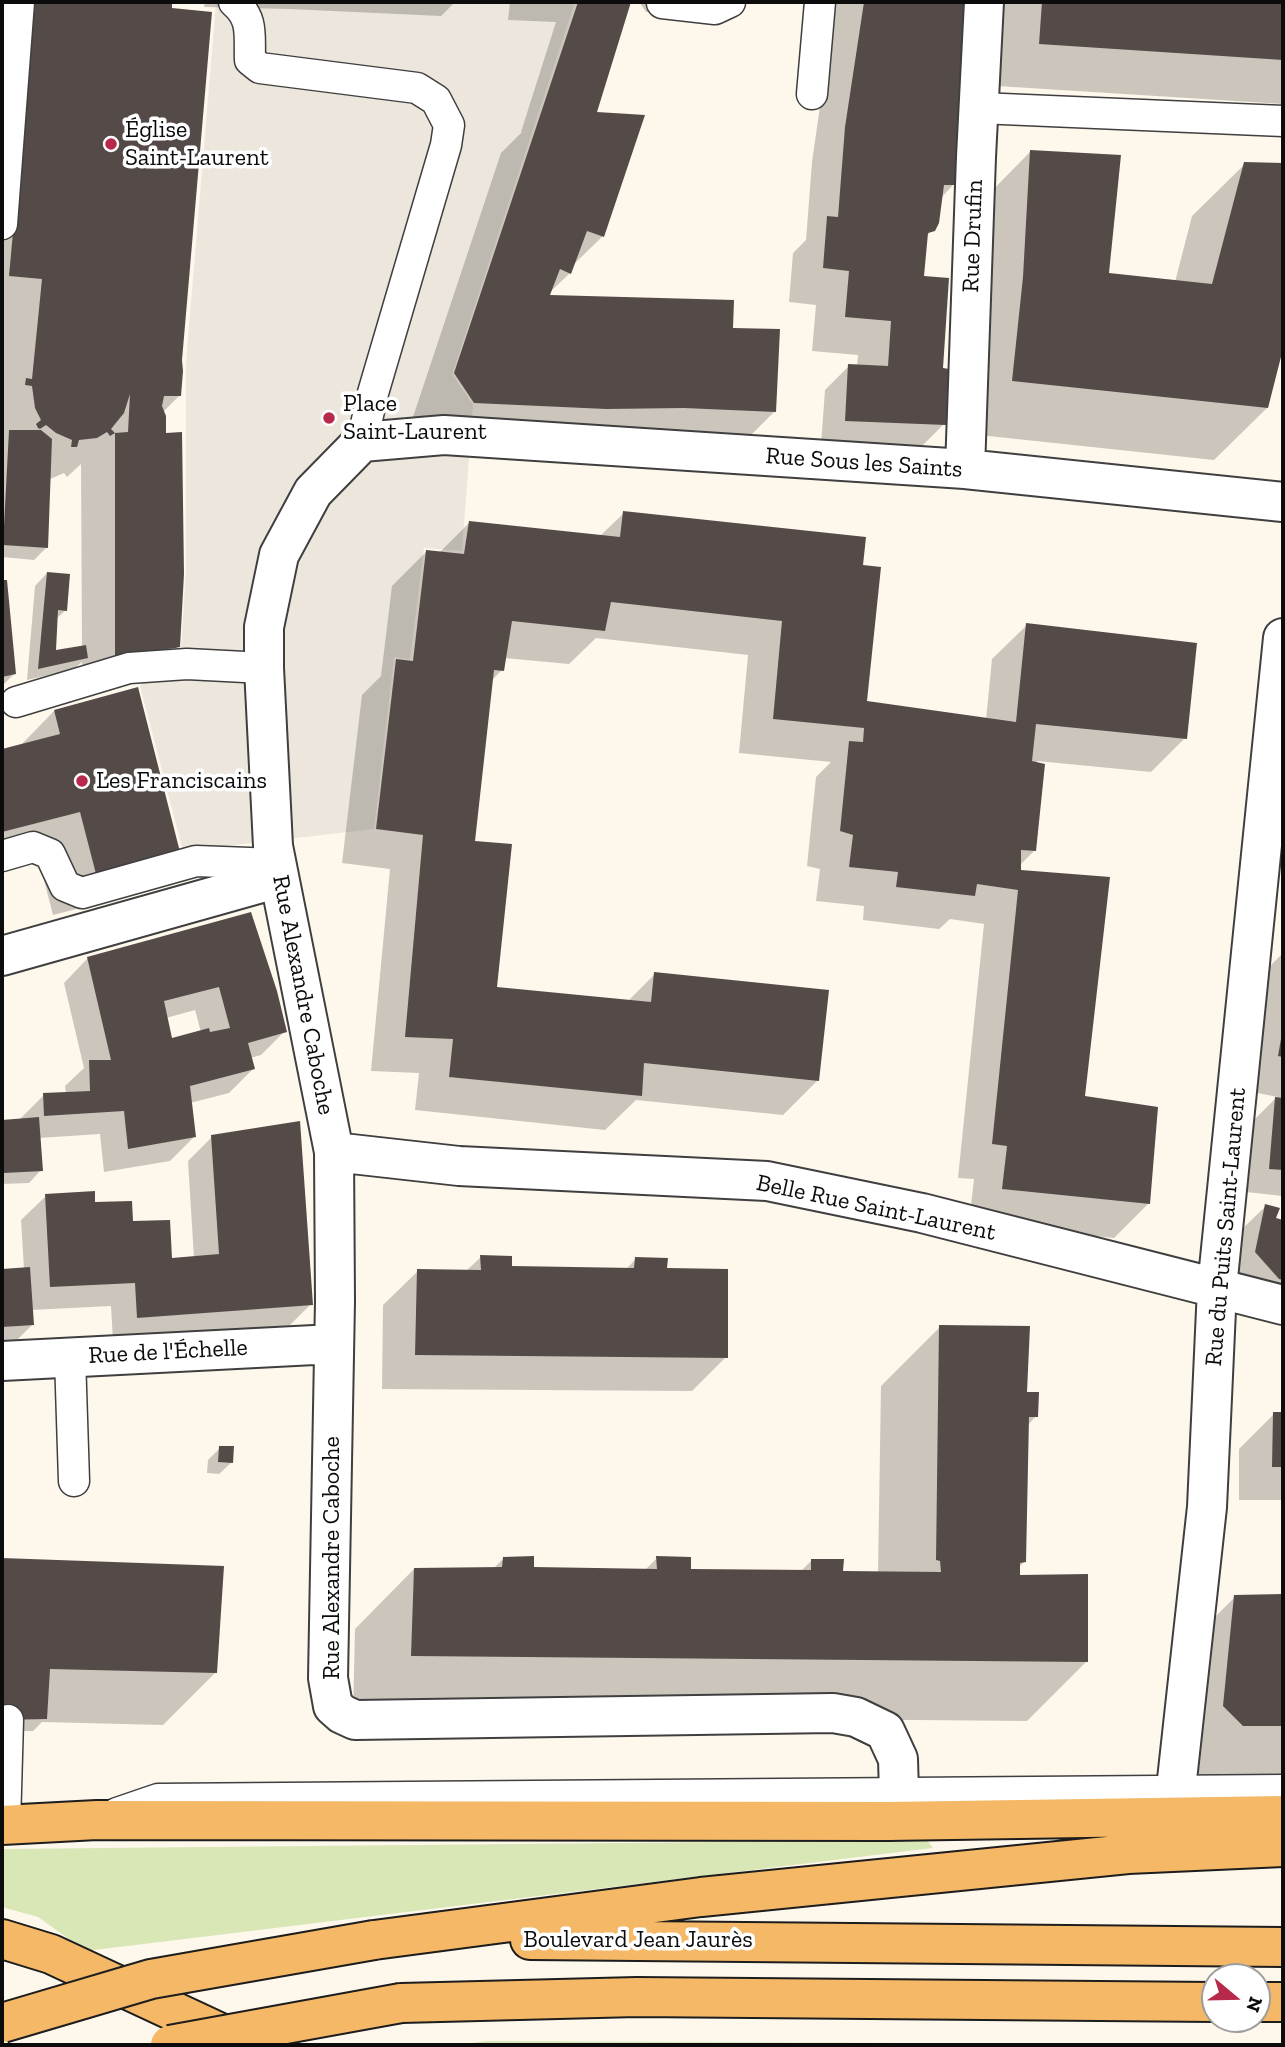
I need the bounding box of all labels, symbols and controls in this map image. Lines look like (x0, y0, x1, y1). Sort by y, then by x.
place label: Église Saint-Laurent (125, 116, 269, 172)
marker: Église Saint-Laurent (103, 136, 119, 152)
street label: Rue Drufin (957, 179, 989, 293)
place label: Place Saint-Laurent (343, 390, 487, 446)
marker: Place Saint-Laurent (321, 410, 337, 426)
street label: Rue Sous les Saints (765, 442, 963, 484)
place label: Les Franciscains (96, 767, 267, 795)
marker: Les Franciscains (74, 773, 90, 789)
street label: Rue Alexandre Caboche (266, 873, 340, 1117)
street label: Rue du Puits Saint-Laurent (1199, 1086, 1253, 1368)
street label: Belle Rue Saint-Laurent (754, 1169, 998, 1247)
street label: Rue de l'Échelle (88, 1333, 248, 1371)
street label: Rue Alexandre Caboche (318, 1436, 346, 1680)
street label: Boulevard Jean Jaurès (523, 1926, 753, 1954)
north arrow (1201, 1963, 1271, 2033)
text: N (1241, 1994, 1268, 2015)

